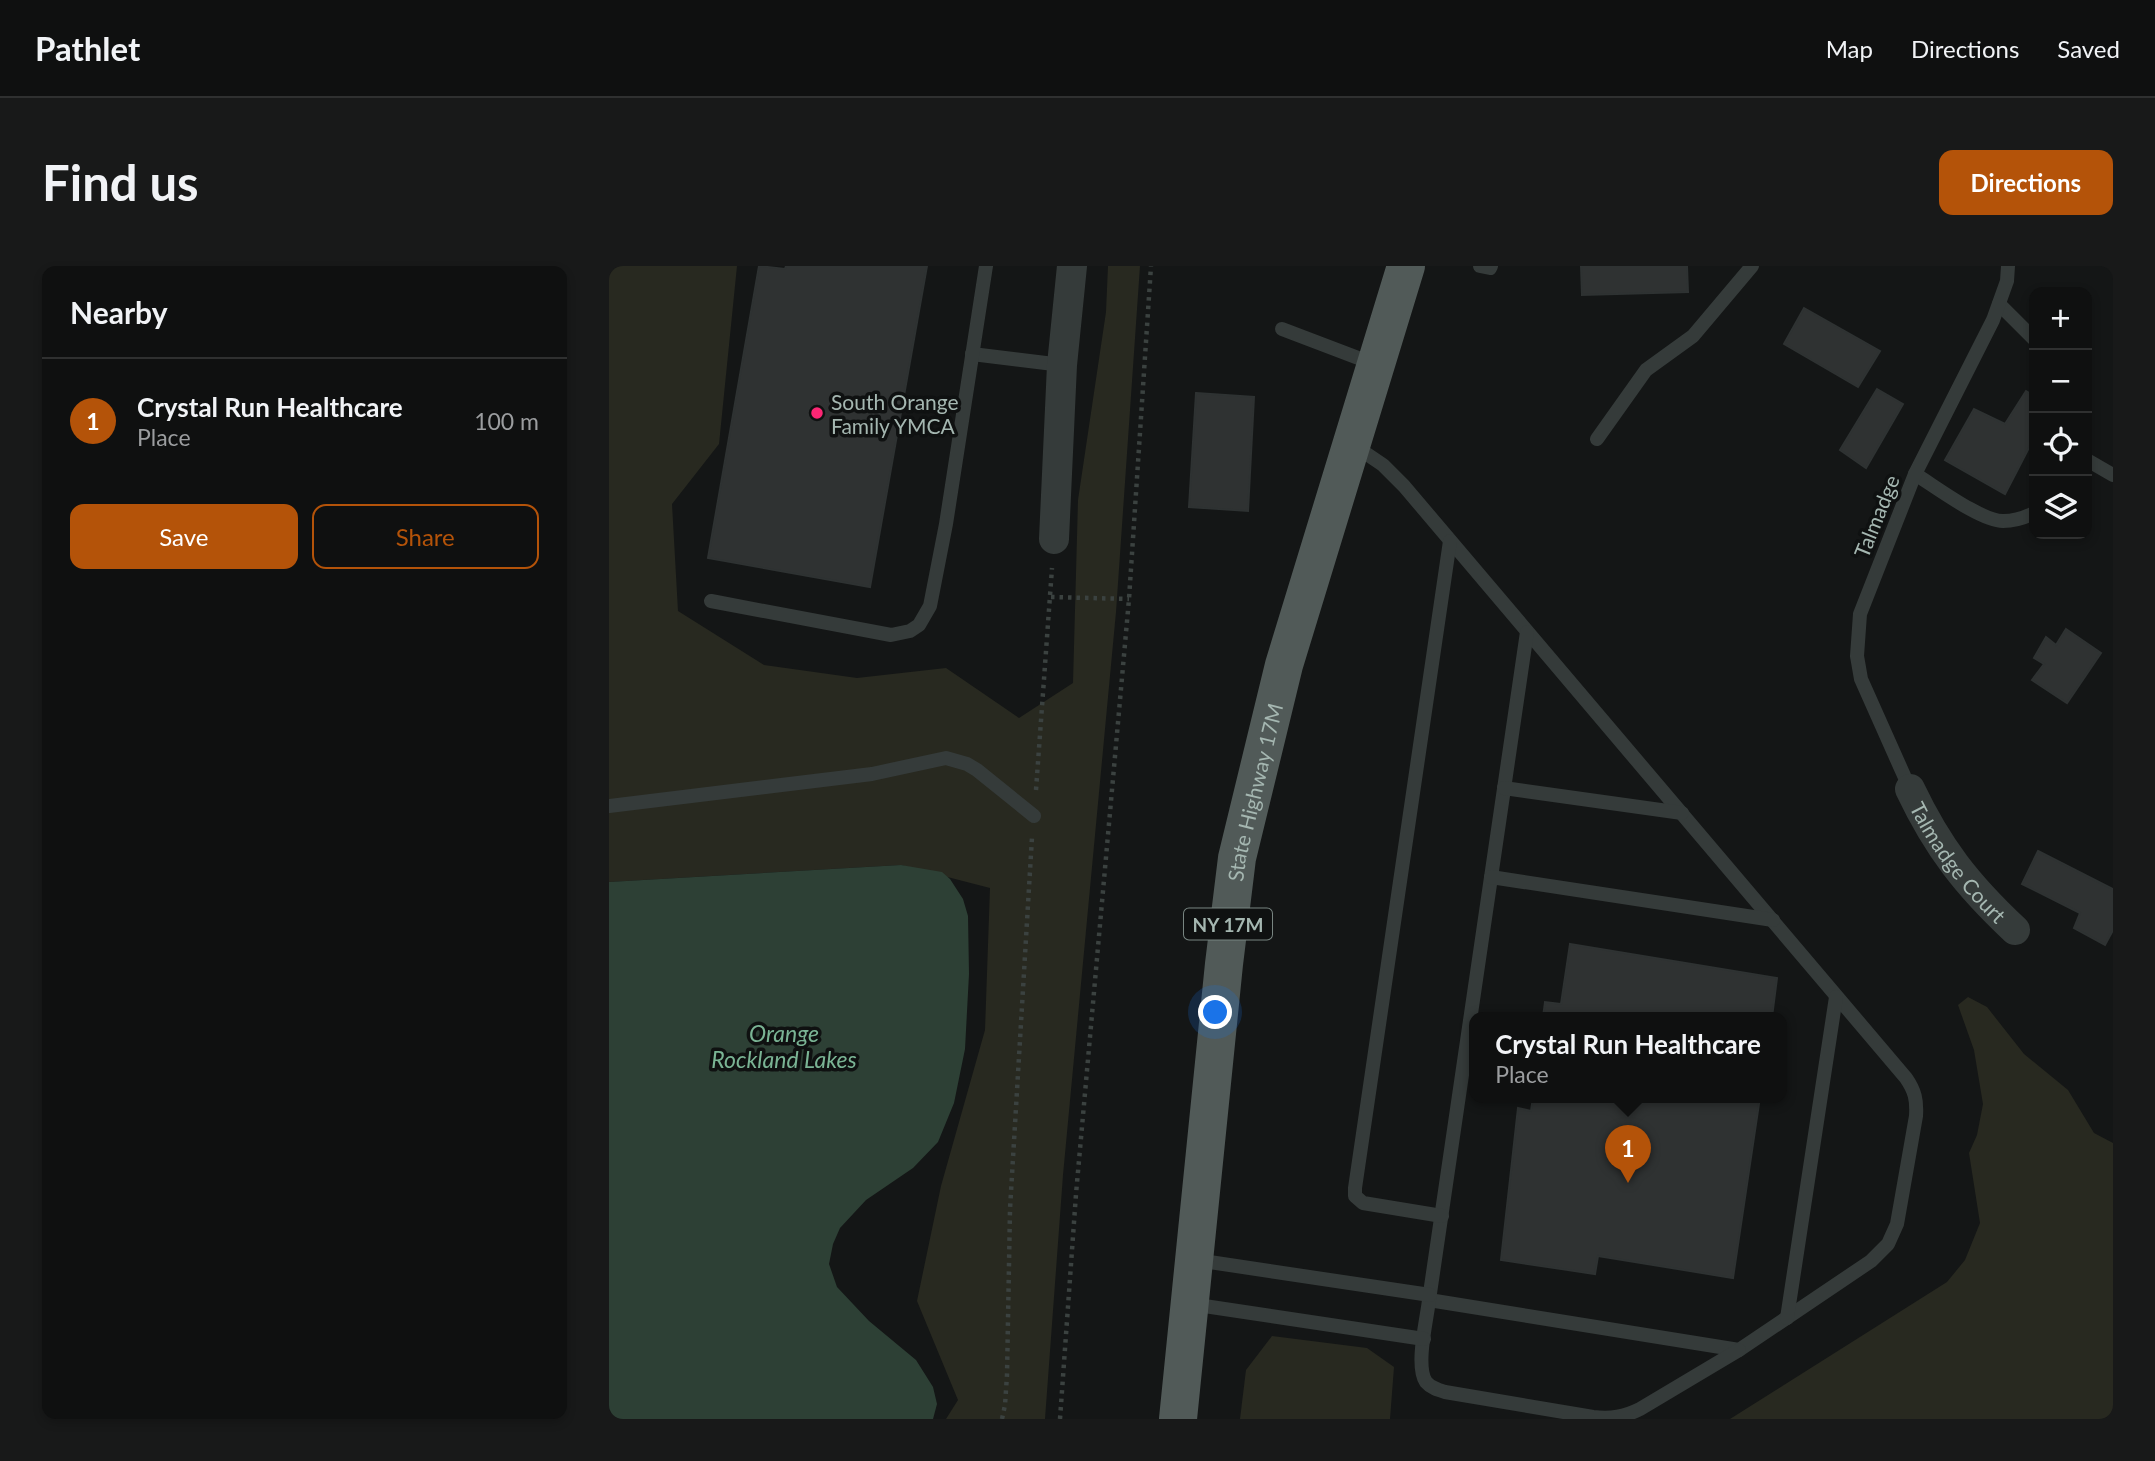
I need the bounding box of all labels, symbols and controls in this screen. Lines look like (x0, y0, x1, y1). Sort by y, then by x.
text: Pathlet (35, 28, 140, 68)
text: Map (1826, 34, 1873, 63)
text: Directions (1911, 34, 2019, 63)
text: Saved (2057, 34, 2120, 63)
button: Directions (1939, 150, 2113, 215)
text: Find us (42, 153, 199, 211)
map controls (2029, 287, 2092, 539)
button: + (2029, 287, 2092, 350)
text: Nearby (70, 294, 168, 330)
button: − (2029, 350, 2092, 413)
place label: South Orange Family YMCA (831, 389, 959, 438)
text: Crystal Run Healthcare (137, 391, 403, 423)
marker: South Orange Family YMCA (809, 405, 825, 421)
text: 1 (86, 407, 100, 435)
text: 100 m (474, 407, 539, 435)
button: locate (2029, 413, 2092, 476)
text: Place (137, 423, 191, 451)
street label: Talmadge (1848, 471, 1904, 561)
button: layers (2029, 476, 2092, 539)
button: Save (70, 504, 298, 569)
button: Share (312, 504, 539, 569)
street label: State Highway 17M (1222, 700, 1287, 883)
street label: Talmadge Court (1906, 797, 2012, 928)
road number: NY 17M (1184, 908, 1272, 940)
your location (1198, 995, 1232, 1029)
popup (1469, 1012, 1787, 1103)
water label: Orange Rockland Lakes (711, 1019, 857, 1073)
text: Crystal Run Healthcare (1495, 1028, 1761, 1060)
text: Place (1495, 1060, 1549, 1088)
pin: 1 (1605, 1125, 1651, 1183)

